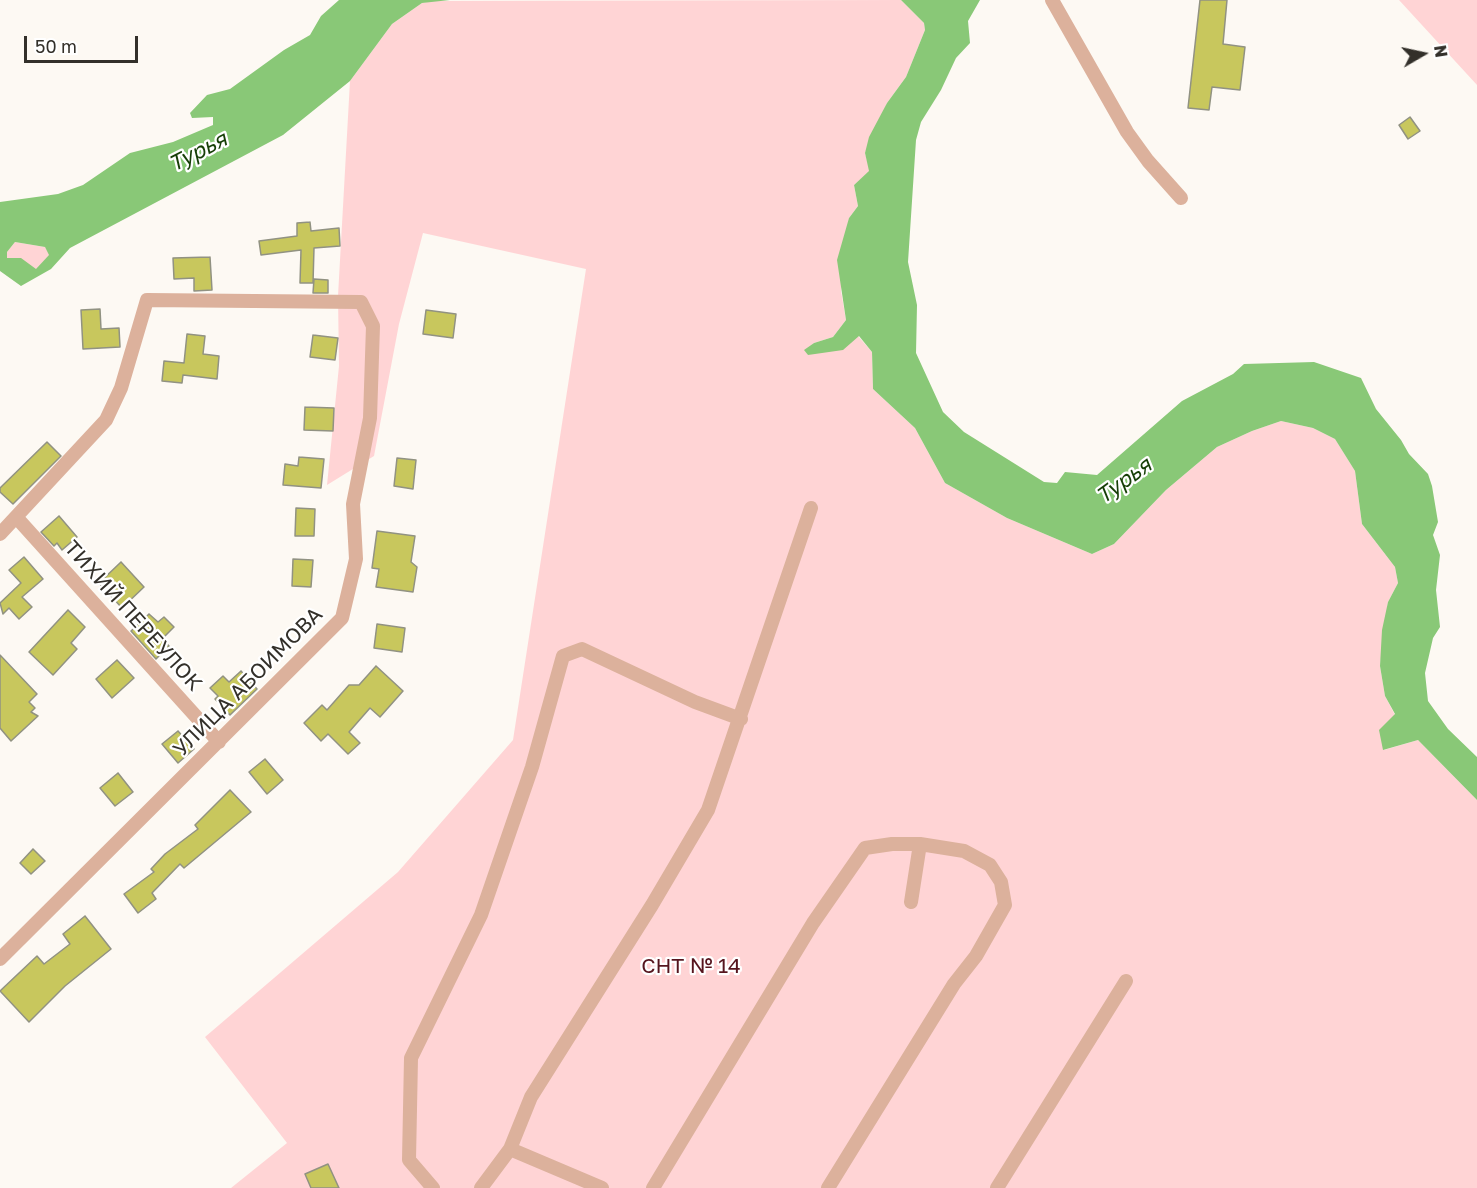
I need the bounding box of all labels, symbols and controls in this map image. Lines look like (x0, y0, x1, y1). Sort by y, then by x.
scale bar (27, 24, 141, 62)
north arrow (1393, 24, 1453, 84)
text: 50 m (35, 35, 77, 57)
text: N (1430, 44, 1452, 59)
water label: Турья (164, 126, 232, 178)
water label: Турья (1091, 452, 1157, 510)
street label: ТИХИЙ ПЕРЕУЛОК (59, 536, 207, 696)
street label: УЛИЦА АБОИМОВА (168, 602, 328, 762)
park label: СНТ № 14 (641, 953, 741, 979)

